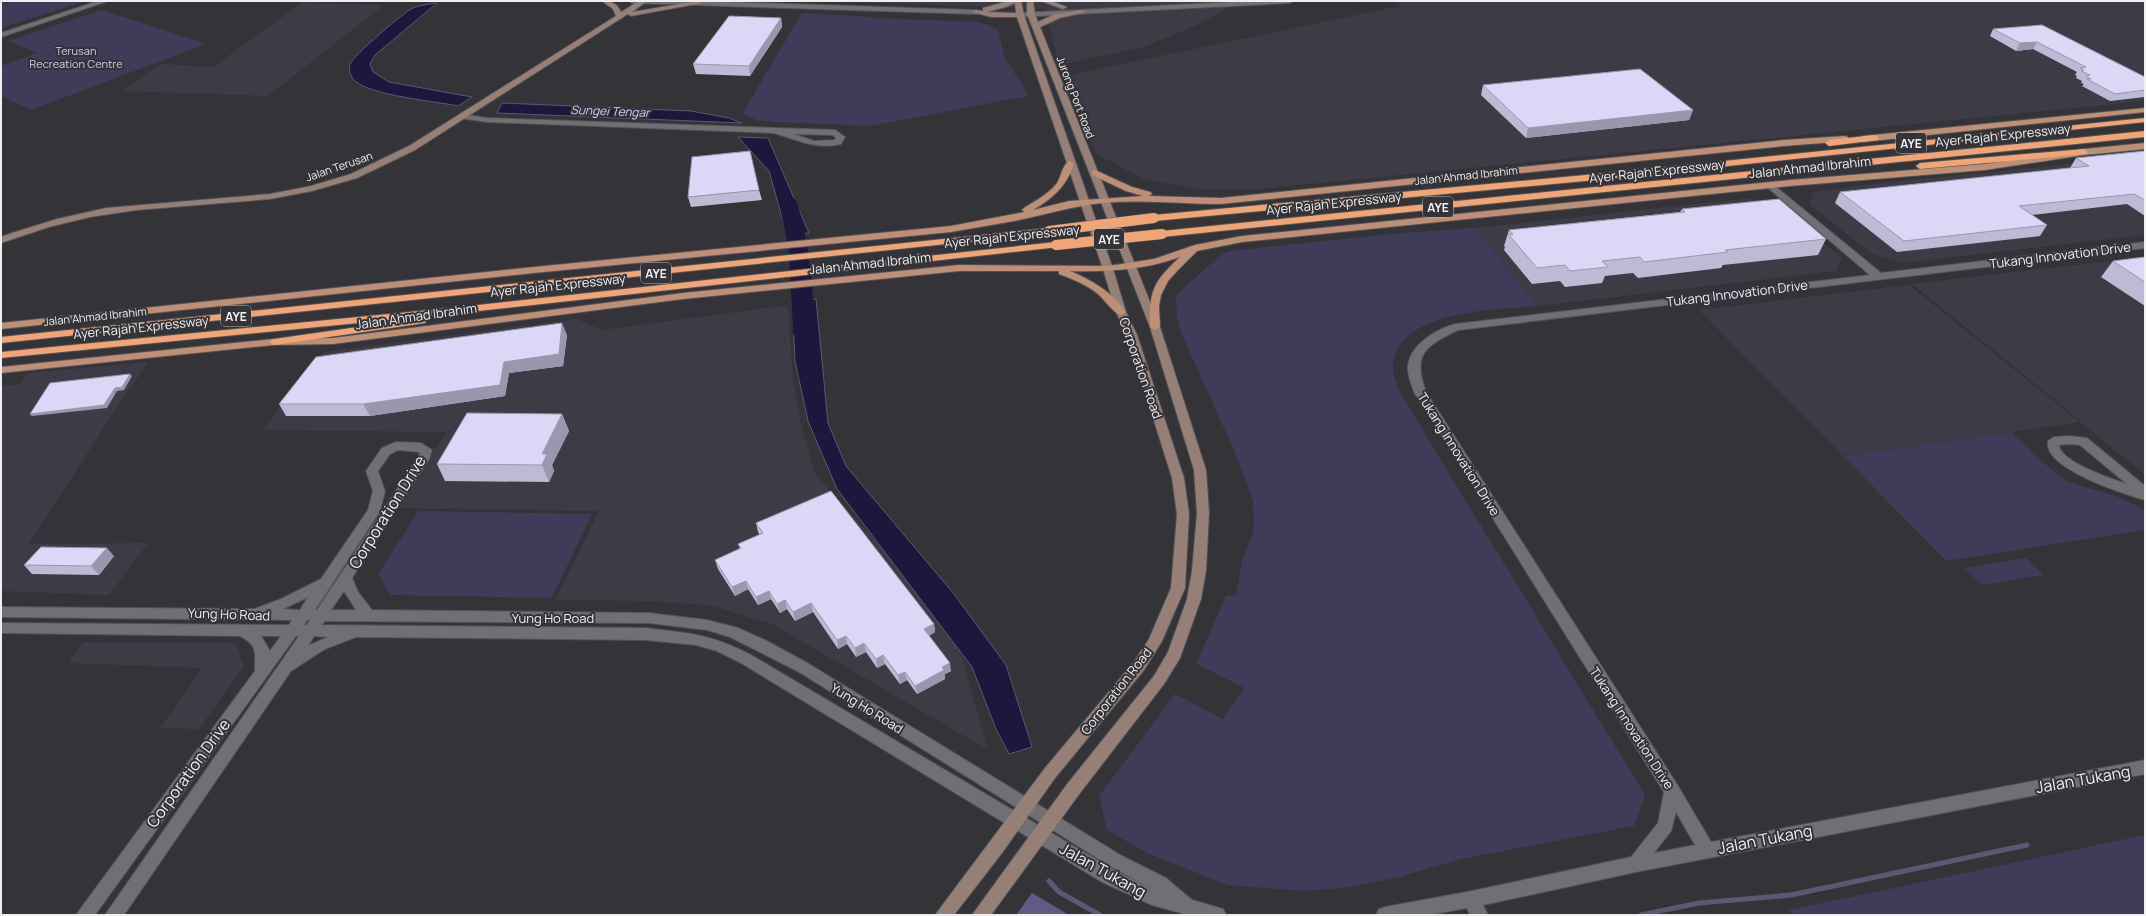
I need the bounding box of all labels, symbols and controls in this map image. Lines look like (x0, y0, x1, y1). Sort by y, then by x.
park label: Terusan Recreation Centre (29, 43, 123, 71)
street label: Jurong Port Road (1053, 54, 1099, 140)
water label: Sungei Tengar (570, 101, 652, 121)
street label: Ayer Rajah Expressway (1934, 119, 2072, 151)
road number: AYE (1896, 133, 1926, 153)
street label: Jalan Terusan (304, 148, 374, 184)
street label: Jalan Ahmad Ibrahim (1748, 152, 1872, 182)
street label: Ayer Rajah Expressway (1588, 155, 1726, 187)
street label: Jalan Ahmad Ibrahim (1414, 162, 1518, 188)
street label: Ayer Rajah Expressway (1265, 187, 1403, 219)
road number: AYE (1423, 197, 1453, 217)
street label: Ayer Rajah Expressway (943, 220, 1081, 252)
road number: AYE (1094, 229, 1124, 249)
street label: Tukang Innovation Drive (1988, 237, 2132, 273)
street label: Jalan Ahmad Ibrahim (808, 248, 932, 278)
road number: AYE (641, 263, 671, 283)
street label: Ayer Rajah Expressway (489, 269, 627, 301)
street label: Tukang Innovation Drive (1665, 275, 1809, 311)
street label: Jalan Ahmad Ibrahim (354, 299, 478, 333)
street label: Jalan Ahmad Ibrahim (43, 303, 147, 329)
road number: AYE (221, 306, 251, 326)
street label: Ayer Rajah Expressway (72, 311, 210, 343)
street label: Corporation Road (1115, 315, 1167, 421)
street label: Tukang Innovation Drive (1414, 389, 1505, 520)
street label: Corporation Drive (343, 451, 431, 573)
street label: Yung Ho Road (187, 604, 271, 624)
street label: Yung Ho Road (512, 609, 594, 627)
street label: Corporation Road (1076, 644, 1156, 738)
street label: Tukang Innovation Drive (1586, 663, 1679, 793)
street label: Yung Ho Road (827, 679, 907, 737)
street label: Corporation Drive (141, 714, 235, 832)
street label: Jalan Tukang (2034, 760, 2132, 798)
street label: Jalan Tukang (1716, 819, 1814, 859)
street label: Jalan Tukang (1056, 837, 1150, 903)

